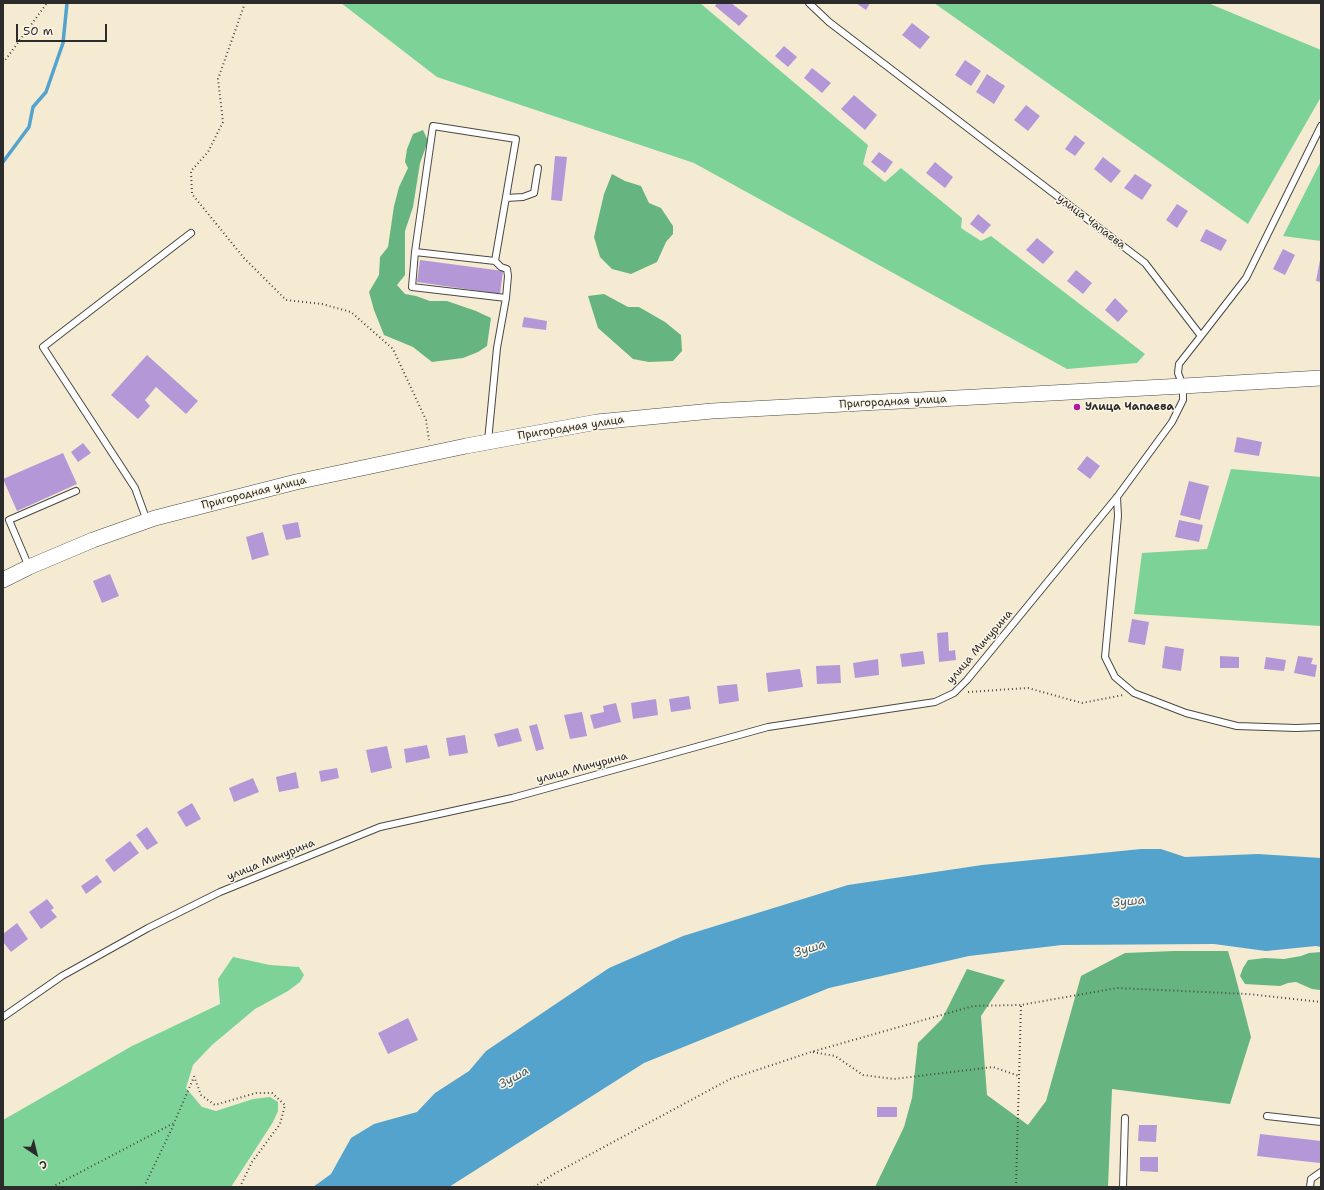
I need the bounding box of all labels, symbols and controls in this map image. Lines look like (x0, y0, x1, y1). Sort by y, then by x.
scale bar (18, 16, 109, 42)
text: 50 m (23, 23, 53, 39)
street label: улица Чапаева (1054, 192, 1128, 252)
street label: Пригородная улица (839, 393, 947, 411)
place label: Улица Чапаева (1085, 400, 1174, 414)
marker: Улица Чапаева (1072, 402, 1082, 412)
street label: Пригородная улица (517, 413, 625, 443)
street label: Пригородная улица (200, 474, 308, 512)
street label: улица Мичурина (944, 607, 1016, 687)
street label: улица Мичурина (535, 750, 629, 786)
street label: улица Мичурина (225, 836, 317, 884)
water label: Зуша (1112, 893, 1146, 911)
water label: Зуша (793, 937, 827, 961)
water label: Зуша (496, 1064, 532, 1092)
north arrow (16, 1134, 56, 1174)
text: С (36, 1156, 50, 1172)

